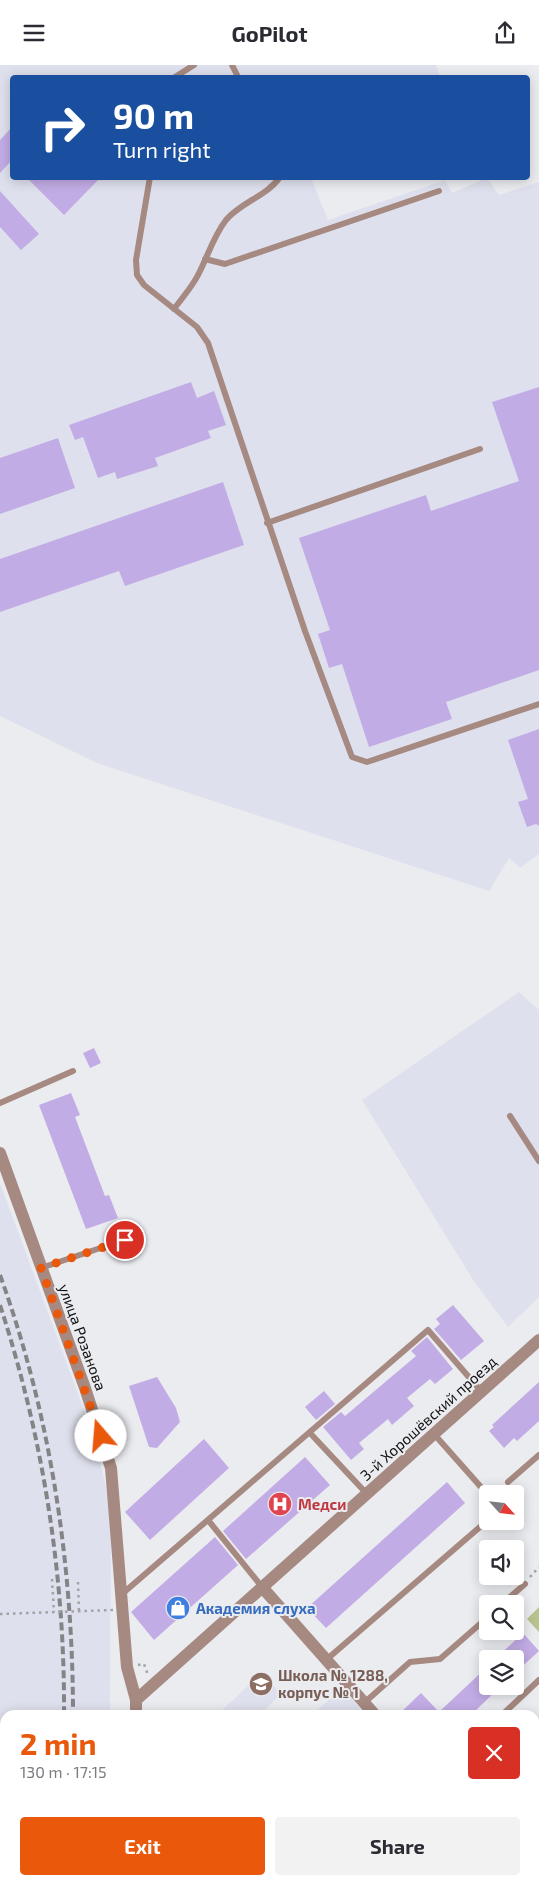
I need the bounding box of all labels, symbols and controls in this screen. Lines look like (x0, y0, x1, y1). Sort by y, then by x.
icon: menu (20, 19, 48, 47)
icon: share (491, 19, 519, 47)
text: GoPilot (231, 20, 308, 46)
text: 90 m (113, 94, 194, 136)
icon: right (30, 95, 95, 160)
text: Turn right (113, 136, 211, 162)
pin (104, 1219, 146, 1261)
icon: arrive (111, 1226, 139, 1254)
street label: улица Розанова (54, 1281, 111, 1393)
street label: 3-й Хорошёвский проезд (356, 1352, 500, 1484)
position arrow (74, 1409, 126, 1461)
north arrow (479, 1485, 524, 1530)
map controls (479, 1485, 524, 1695)
hospital icon: Медси (267, 1491, 293, 1517)
place label: Медси (298, 1495, 346, 1513)
button: sound (479, 1540, 524, 1585)
shop icon: Академия слуха (165, 1595, 191, 1621)
button: search (479, 1595, 524, 1640)
place label: Академия слуха (196, 1599, 316, 1617)
button: layers (479, 1650, 524, 1695)
place label: Школа № 1288, корпус № 1 (278, 1666, 388, 1701)
school or university icon: Школа № 1288, корпус № 1 (248, 1671, 274, 1697)
text: 2 min (20, 1725, 97, 1761)
button: close (468, 1727, 520, 1779)
text: 130 m · 17:15 (20, 1762, 107, 1781)
button: Exit (20, 1817, 265, 1875)
button: Share (275, 1817, 520, 1875)

